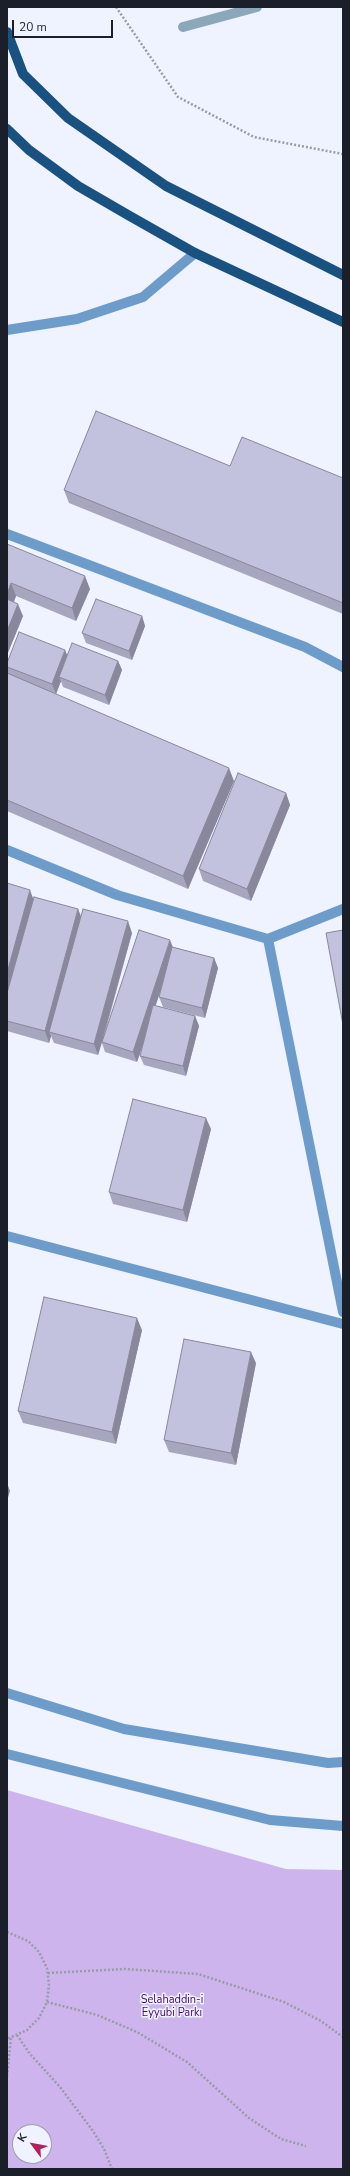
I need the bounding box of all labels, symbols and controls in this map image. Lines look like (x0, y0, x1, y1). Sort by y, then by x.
scale bar (14, 12, 115, 38)
text: 20 m (19, 19, 47, 35)
park label: Selahaddin-i Eyyubi Parkı (141, 1993, 203, 2019)
north arrow (12, 2124, 52, 2164)
text: K (14, 2131, 31, 2145)

